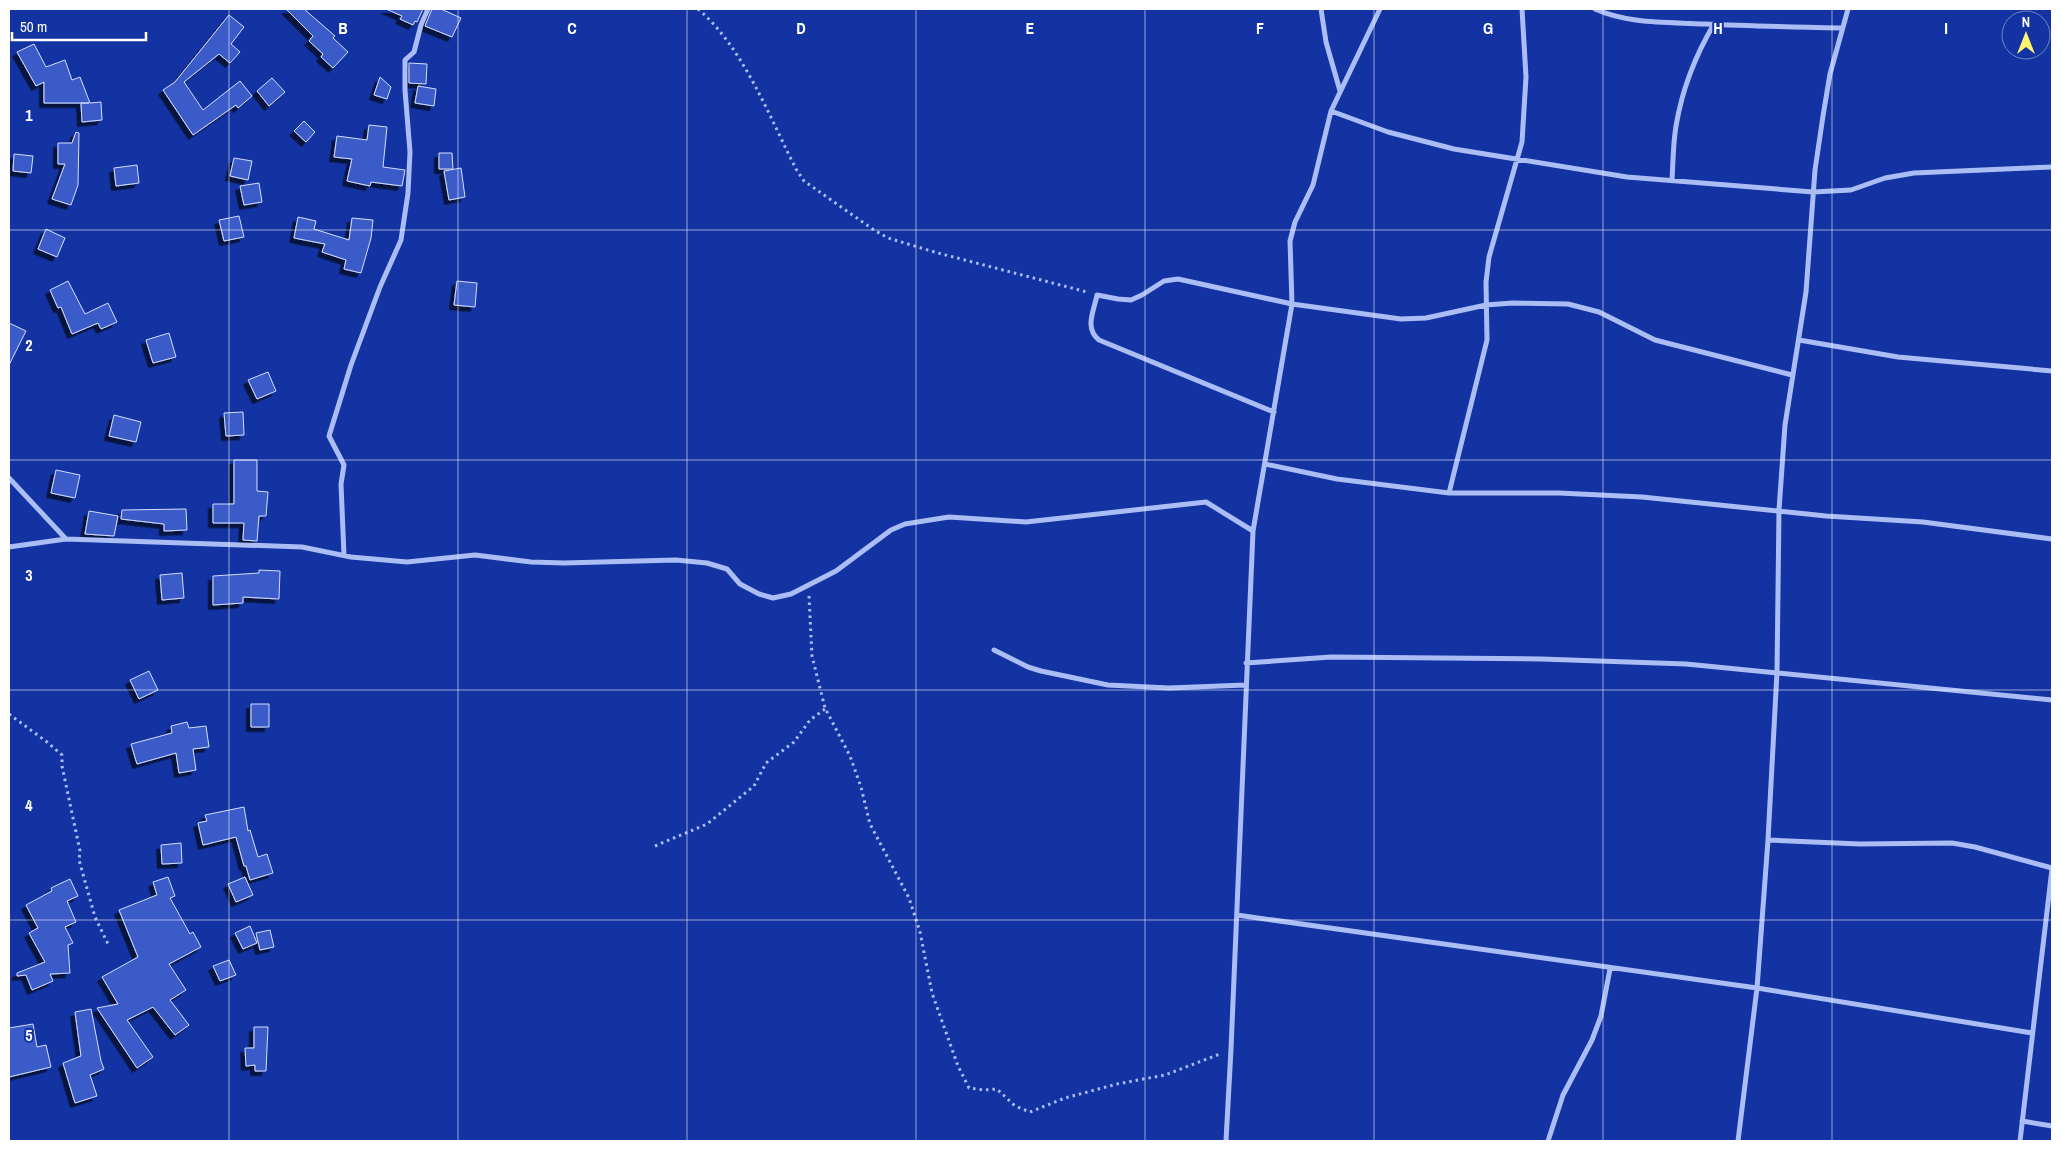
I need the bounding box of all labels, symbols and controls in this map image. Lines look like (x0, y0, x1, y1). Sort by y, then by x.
scale bar (12, 10, 146, 42)
north arrow (2001, 10, 2051, 60)
text: N (2022, 13, 2030, 31)
text: 50 m (20, 16, 47, 37)
text: B (338, 17, 348, 39)
text: C (567, 17, 577, 39)
text: D (796, 17, 806, 39)
text: E (1026, 17, 1035, 39)
text: F (1256, 17, 1264, 39)
text: G (1483, 17, 1493, 39)
text: H (1713, 17, 1723, 39)
text: I (1944, 17, 1948, 39)
text: 1 (25, 104, 33, 126)
text: 2 (25, 334, 33, 356)
text: 3 (25, 564, 33, 586)
text: 4 (25, 794, 33, 816)
text: 5 (25, 1024, 33, 1046)

